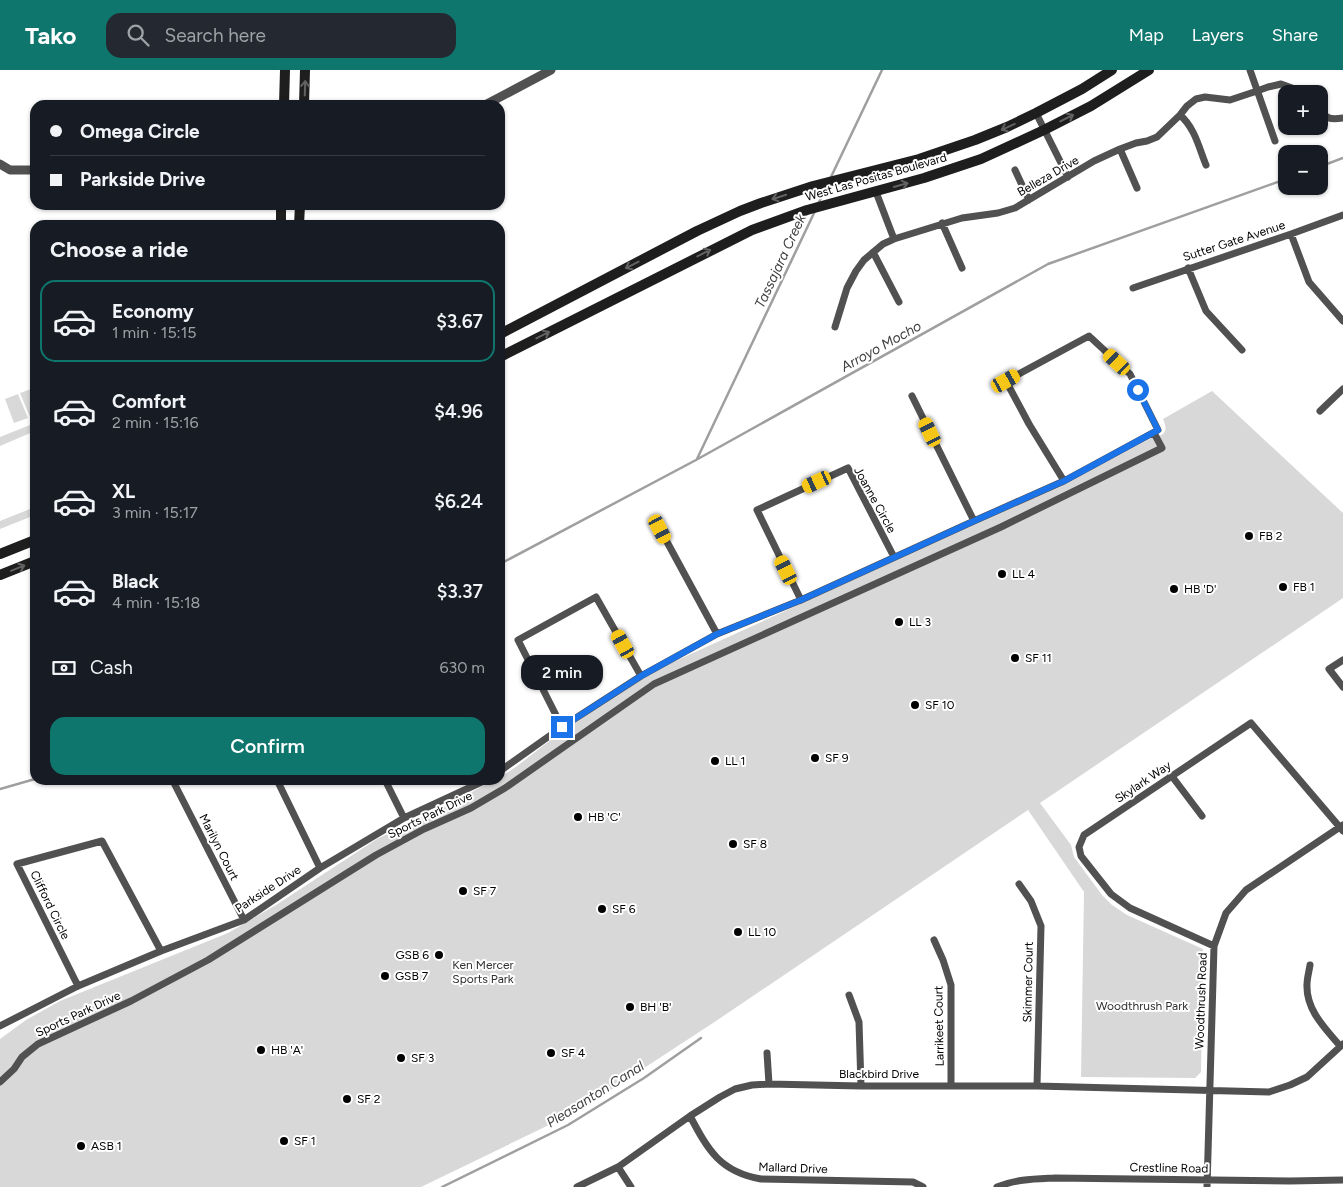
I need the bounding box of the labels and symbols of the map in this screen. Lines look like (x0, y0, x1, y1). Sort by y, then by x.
one-way arrow (300, 80, 309, 96)
one-way arrow (1060, 113, 1075, 123)
one-way arrow (1001, 122, 1016, 132)
street label: West Las Positas Boulevard (804, 150, 948, 204)
street label: Belleza Drive (1015, 153, 1082, 199)
one-way arrow (892, 179, 908, 189)
one-way arrow (772, 193, 787, 202)
water label: Tassajara Creek (751, 210, 810, 311)
street label: Sutter Gate Avenue (1181, 218, 1287, 264)
one-way arrow (696, 248, 711, 258)
one-way arrow (625, 261, 640, 270)
water label: Arroyo Mocho (837, 317, 924, 376)
one-way arrow (536, 330, 551, 340)
car (1100, 346, 1133, 378)
car (989, 367, 1022, 395)
route start (1127, 379, 1149, 401)
car (916, 415, 943, 449)
street label: Joanne Circle (851, 465, 899, 536)
car (800, 469, 833, 495)
car (646, 512, 673, 546)
place label: FB 2 (1259, 529, 1283, 543)
marker: FB 2 (1243, 530, 1255, 542)
car (772, 553, 799, 587)
one-way arrow (9, 563, 25, 572)
place label: LL 4 (1012, 567, 1035, 581)
marker: LL 4 (996, 568, 1008, 580)
place label: FB 1 (1293, 580, 1315, 594)
marker: FB 1 (1277, 581, 1289, 593)
place label: HB 'D' (1184, 582, 1216, 596)
marker: HB 'D' (1168, 583, 1180, 595)
place label: LL 3 (909, 615, 931, 629)
marker: LL 3 (893, 616, 905, 628)
car (609, 627, 636, 661)
place label: SF 11 (1025, 651, 1052, 665)
marker: SF 11 (1009, 652, 1021, 664)
callout: 2 min (521, 654, 603, 690)
place label: SF 10 (925, 698, 955, 712)
marker: SF 10 (909, 699, 921, 711)
route end (551, 716, 573, 738)
place label: SF 9 (825, 751, 849, 765)
marker: SF 9 (809, 752, 821, 764)
place label: LL 1 (725, 754, 745, 768)
marker: LL 1 (709, 755, 721, 767)
street label: Skylark Way (1112, 758, 1174, 806)
street label: Sports Park Drive (386, 788, 475, 841)
place label: HB 'C' (588, 810, 621, 824)
street label: Marilyn Court (196, 811, 242, 883)
marker: HB 'C' (572, 811, 584, 823)
place label: SF 8 (743, 837, 767, 851)
marker: SF 8 (727, 838, 739, 850)
street label: Parkside Drive (233, 862, 304, 915)
street label: Clifford Circle (27, 868, 73, 942)
place label: SF 7 (473, 884, 497, 898)
marker: SF 7 (457, 885, 469, 897)
place label: SF 6 (612, 902, 636, 916)
marker: SF 6 (596, 903, 608, 915)
place label: LL 10 (748, 925, 776, 939)
marker: LL 10 (732, 926, 744, 938)
street label: Skimmer Court (1020, 941, 1036, 1023)
place label: GSB 6 (395, 948, 429, 962)
marker: GSB 6 (433, 949, 445, 961)
street label: Woodthrush Road (1192, 952, 1210, 1050)
park label: Ken Mercer Sports Park (452, 958, 514, 986)
place label: GSB 7 (395, 969, 429, 983)
marker: GSB 7 (379, 970, 391, 982)
street label: Larrikeet Court (931, 985, 947, 1066)
street label: Sports Park Drive (33, 988, 123, 1040)
park label: Woodthrush Park (1096, 999, 1188, 1013)
place label: BH 'B' (640, 1000, 671, 1014)
marker: BH 'B' (624, 1001, 636, 1013)
place label: HB 'A' (271, 1043, 303, 1057)
marker: HB 'A' (255, 1044, 267, 1056)
place label: SF 4 (561, 1046, 586, 1060)
marker: SF 4 (545, 1047, 557, 1059)
place label: SF 3 (411, 1051, 434, 1065)
marker: SF 3 (395, 1052, 407, 1064)
water label: Pleasanton Canal (543, 1057, 648, 1131)
street label: Blackbird Drive (839, 1067, 919, 1081)
place label: SF 2 (357, 1092, 381, 1106)
marker: SF 2 (341, 1093, 353, 1105)
place label: SF 1 (294, 1134, 316, 1148)
marker: SF 1 (278, 1135, 290, 1147)
place label: ASB 1 (91, 1139, 122, 1153)
marker: ASB 1 (75, 1140, 87, 1152)
street label: Mallard Drive (758, 1160, 828, 1176)
street label: Crestline Road (1130, 1160, 1208, 1176)

